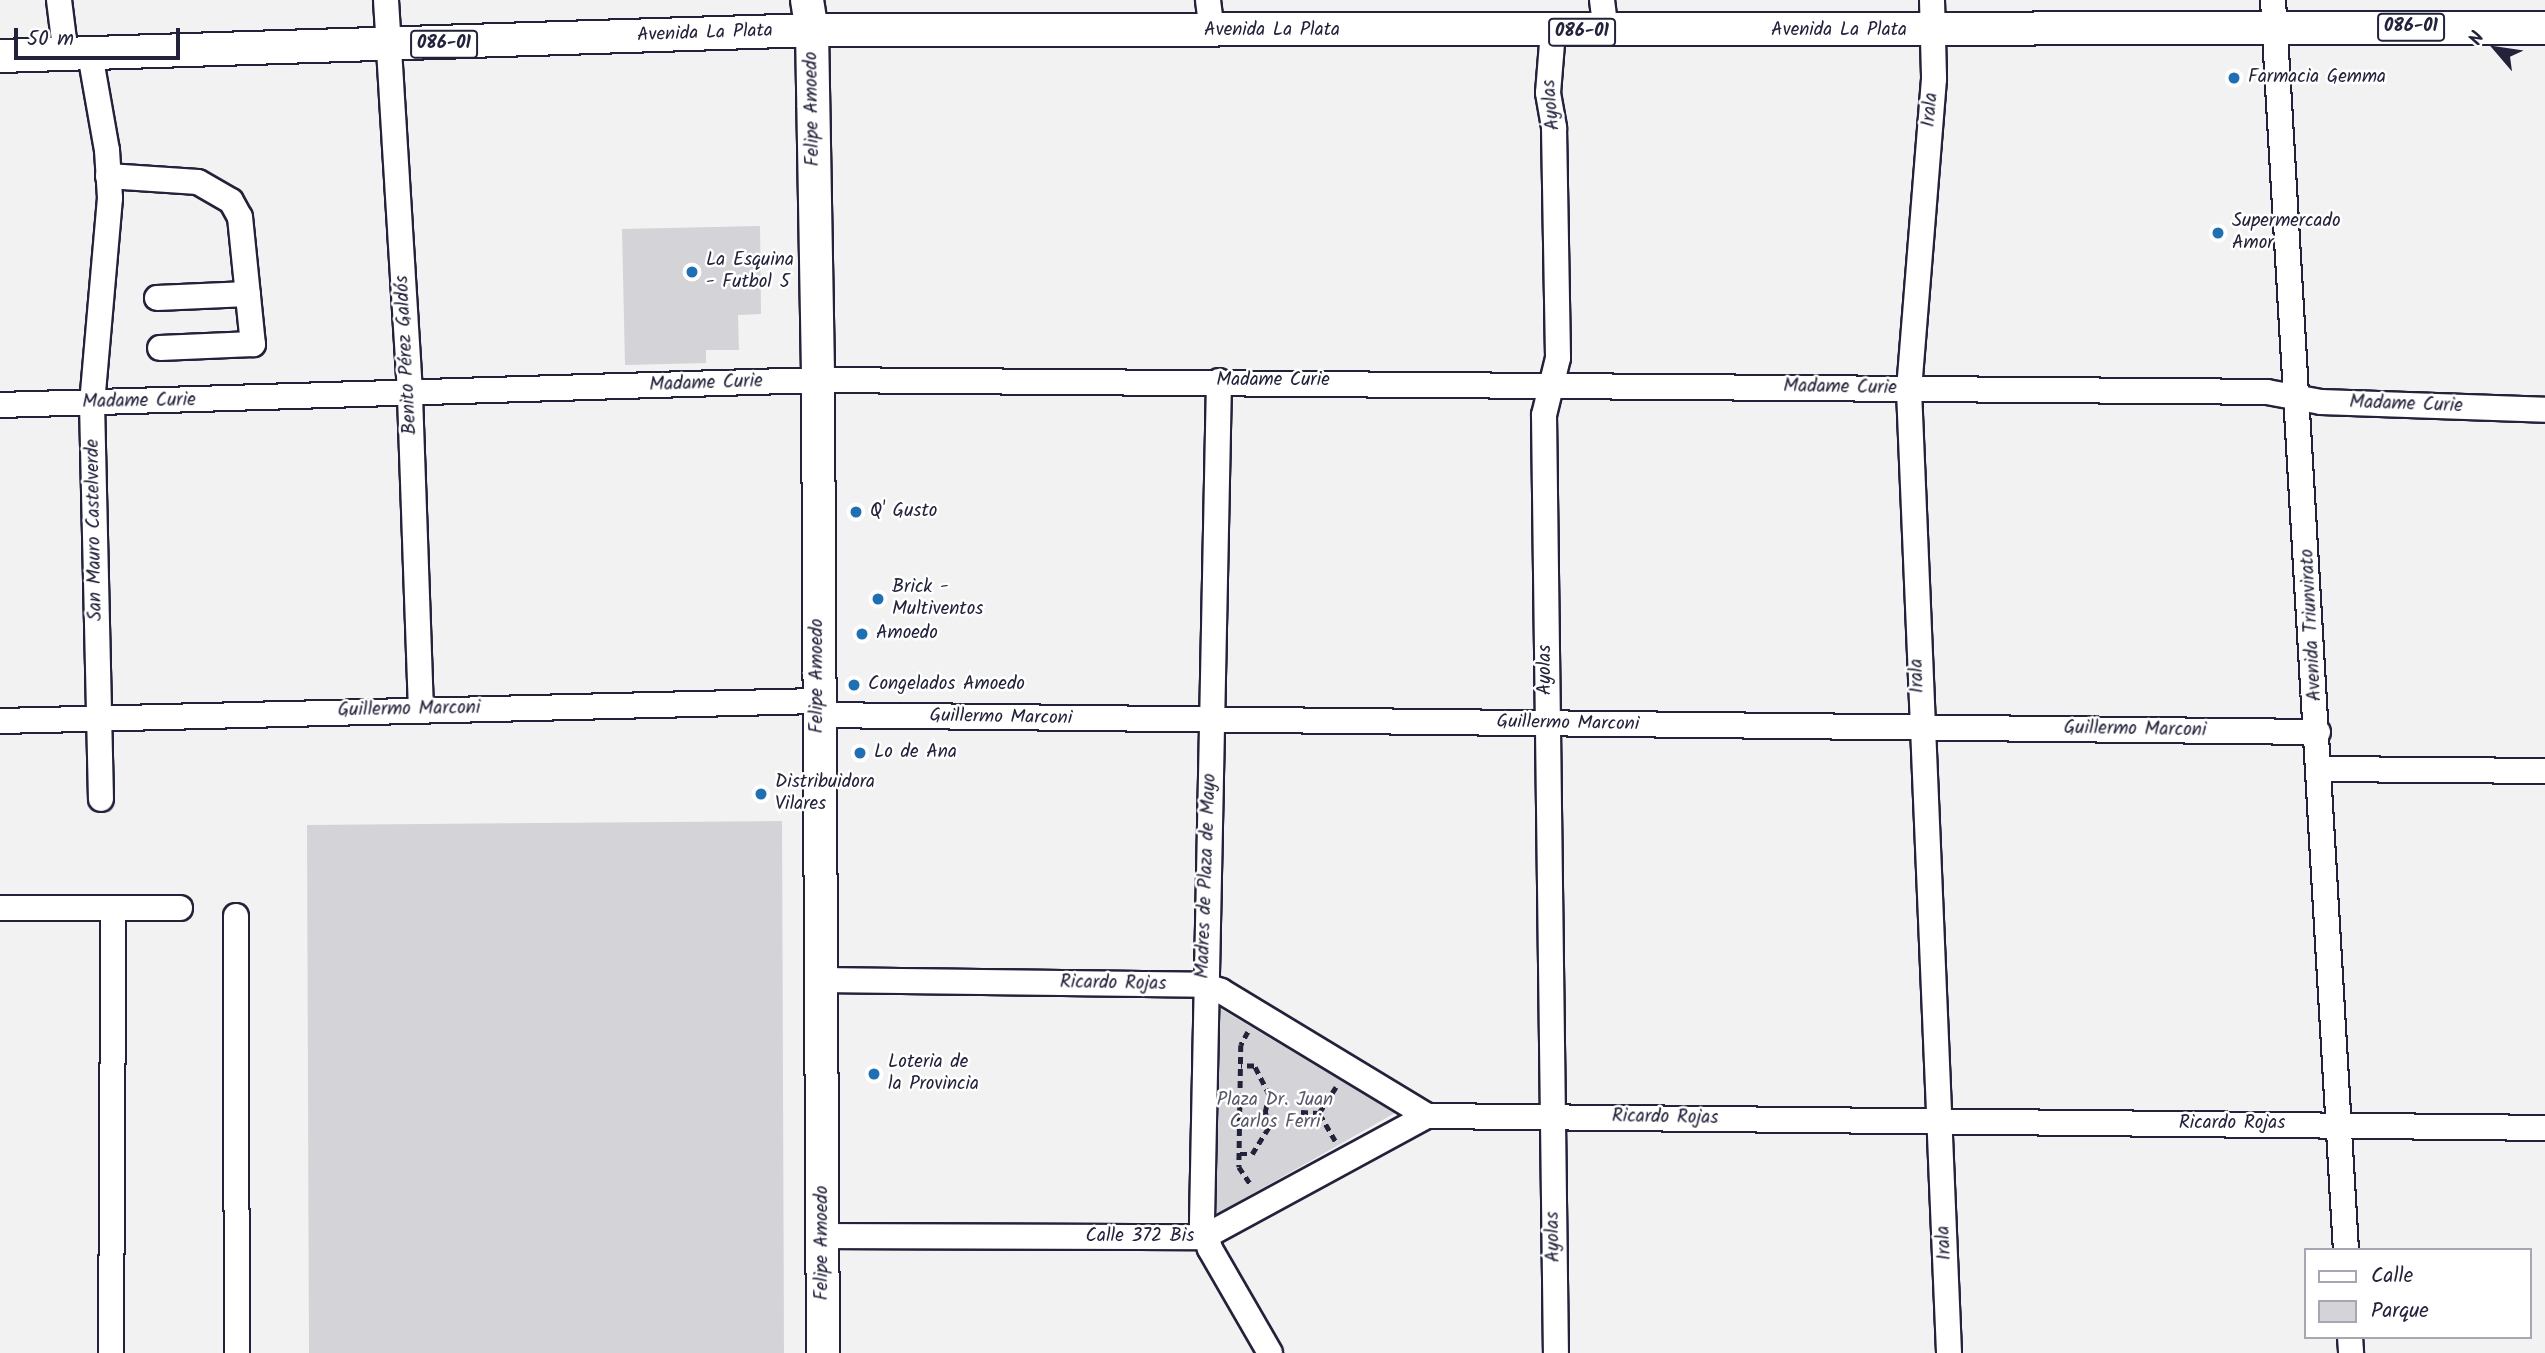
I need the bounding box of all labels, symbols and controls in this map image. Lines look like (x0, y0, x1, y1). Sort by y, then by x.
road number: 086-01 (2376, 12, 2446, 42)
scale bar (18, 14, 184, 58)
north arrow (2461, 14, 2531, 84)
road number: 086-01 (1547, 17, 1617, 46)
street label: Avenida La Plata (637, 20, 773, 48)
street label: Avenida La Plata (1204, 20, 1340, 42)
street label: Avenida La Plata (1771, 20, 1907, 42)
text: 50 m (27, 23, 74, 56)
text: N (2462, 26, 2494, 51)
road number: 086-01 (409, 29, 479, 58)
street label: Felipe Amoedo (801, 51, 825, 167)
place label: Farmacia Gemma (2248, 67, 2386, 89)
marker: Farmacia Gemma (2226, 70, 2242, 86)
street label: Ayolas (1538, 79, 1566, 131)
street label: Irala (1918, 92, 1944, 128)
place label: Supermercado Amor (2232, 211, 2341, 255)
marker: Supermercado Amor (2210, 225, 2226, 241)
place label: La Esquina - Futbol 5 (706, 250, 794, 294)
marker: La Esquina - Futbol 5 (684, 264, 700, 280)
street label: Benito Pérez Galdós (391, 275, 423, 435)
street label: Madame Curie (1216, 370, 1330, 392)
street label: Madame Curie (649, 371, 763, 397)
street label: Madame Curie (1783, 376, 1897, 400)
street label: Madame Curie (82, 390, 196, 414)
street label: Madame Curie (2349, 392, 2463, 418)
street label: San Mauro Castelverde (82, 439, 108, 621)
place label: Q' Gusto (870, 501, 937, 523)
marker: Q' Gusto (848, 504, 864, 520)
street label: Avenida Triunvirato (2297, 548, 2327, 702)
place label: Brick - Multiventos (892, 577, 983, 621)
marker: Brick - Multiventos (870, 591, 886, 607)
street label: Felipe Amoedo (807, 619, 829, 733)
place label: Amoedo (876, 623, 938, 645)
marker: Amoedo (854, 626, 870, 642)
street label: Ayolas (1535, 645, 1557, 695)
street label: Irala (1906, 658, 1930, 694)
place label: Congelados Amoedo (868, 674, 1025, 696)
marker: Congelados Amoedo (846, 677, 862, 693)
street label: Guillermo Marconi (337, 697, 481, 723)
street label: Guillermo Marconi (929, 705, 1073, 731)
street label: Guillermo Marconi (1496, 711, 1640, 737)
street label: Guillermo Marconi (2063, 717, 2207, 743)
place label: Lo de Ana (874, 742, 957, 764)
marker: Lo de Ana (852, 745, 868, 761)
place label: Distribuidora Vilares (775, 772, 875, 816)
street label: Madres de Plaza de Mayo (1192, 773, 1222, 979)
marker: Distribuidora Vilares (753, 786, 769, 802)
street label: Ricardo Rojas (1060, 972, 1166, 996)
place label: Loteria de la Provincia (888, 1052, 979, 1096)
marker: Loteria de la Provincia (866, 1066, 882, 1082)
park label: Plaza Dr. Juan Carlos Ferri (1217, 1090, 1333, 1134)
street label: Ricardo Rojas (1612, 1106, 1718, 1130)
street label: Ricardo Rojas (2179, 1113, 2285, 1135)
street label: Felipe Amoedo (812, 1186, 834, 1300)
street label: Ayolas (1542, 1211, 1566, 1263)
street label: Irala (1933, 1225, 1957, 1261)
street label: Calle 372 Bis (1086, 1226, 1194, 1248)
legend (2304, 1248, 2531, 1339)
text: Calle (2371, 1260, 2413, 1293)
text: Parque (2371, 1295, 2429, 1328)

